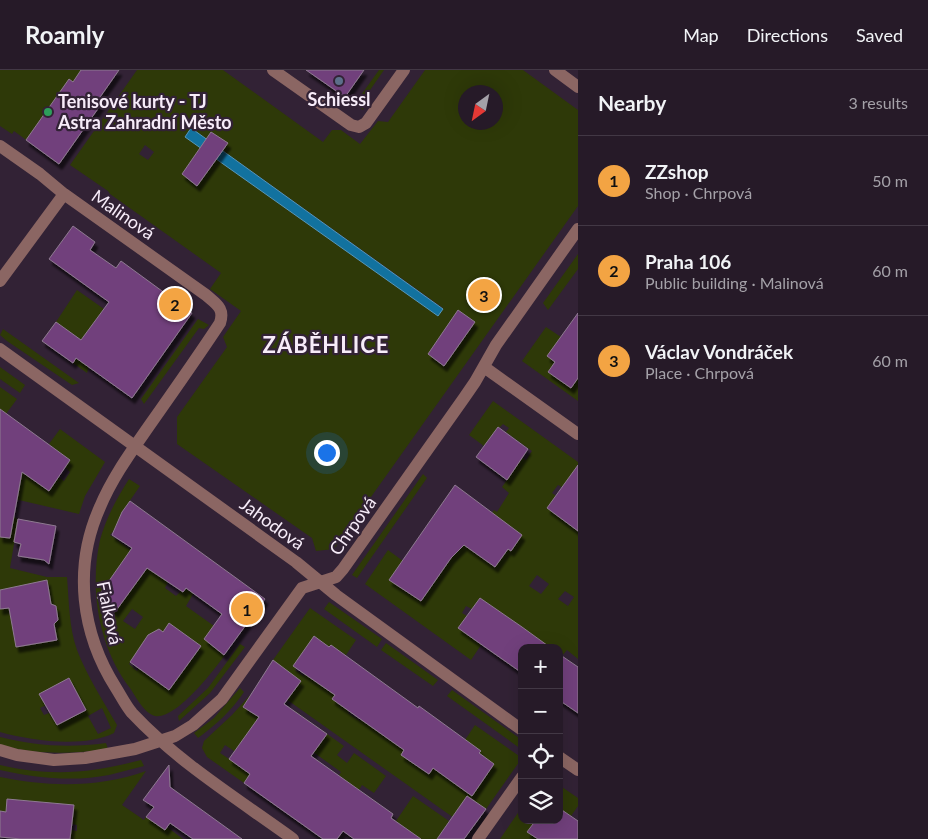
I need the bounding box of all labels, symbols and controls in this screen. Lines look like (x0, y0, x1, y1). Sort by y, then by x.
text: Roamly (25, 20, 104, 49)
text: Map (683, 24, 719, 46)
text: Directions (747, 24, 828, 46)
text: Saved (856, 24, 903, 46)
marker: Schiessl (333, 75, 345, 87)
north arrow (458, 85, 503, 130)
place label: Schiessl (307, 88, 371, 110)
place label: Tenisové kurty - TJ Astra Zahradní Město (57, 90, 232, 133)
text: Nearby (598, 90, 666, 115)
text: 3 results (848, 93, 908, 112)
marker: Tenisové kurty - TJ Astra Zahradní Město (42, 106, 54, 118)
text: ZZshop (645, 160, 709, 183)
text: 1 (609, 171, 619, 190)
text: 50 m (872, 171, 908, 190)
text: Shop · Chrpová (645, 183, 752, 202)
street label: Malinová (88, 185, 159, 244)
text: Praha 106 (645, 250, 731, 273)
text: 2 (609, 261, 619, 280)
text: 60 m (872, 261, 908, 280)
text: Public building · Malinová (645, 273, 824, 292)
pin: 3 (468, 276, 500, 314)
pin: 2 (159, 285, 191, 323)
district label: ZÁBĚHLICE (263, 331, 389, 358)
text: Václav Vondráček (645, 340, 793, 363)
text: 3 (609, 351, 619, 370)
text: 60 m (872, 351, 908, 370)
text: Place · Chrpová (645, 363, 754, 382)
your location (314, 440, 340, 466)
street label: Jahodová (236, 492, 309, 554)
street label: Chrpová (324, 492, 380, 559)
street label: Fialková (93, 579, 127, 647)
pin: 1 (231, 590, 263, 628)
map controls (518, 644, 563, 824)
button: + (518, 644, 563, 689)
button: − (518, 689, 563, 734)
button: locate (518, 734, 563, 779)
button: layers (518, 779, 563, 824)

